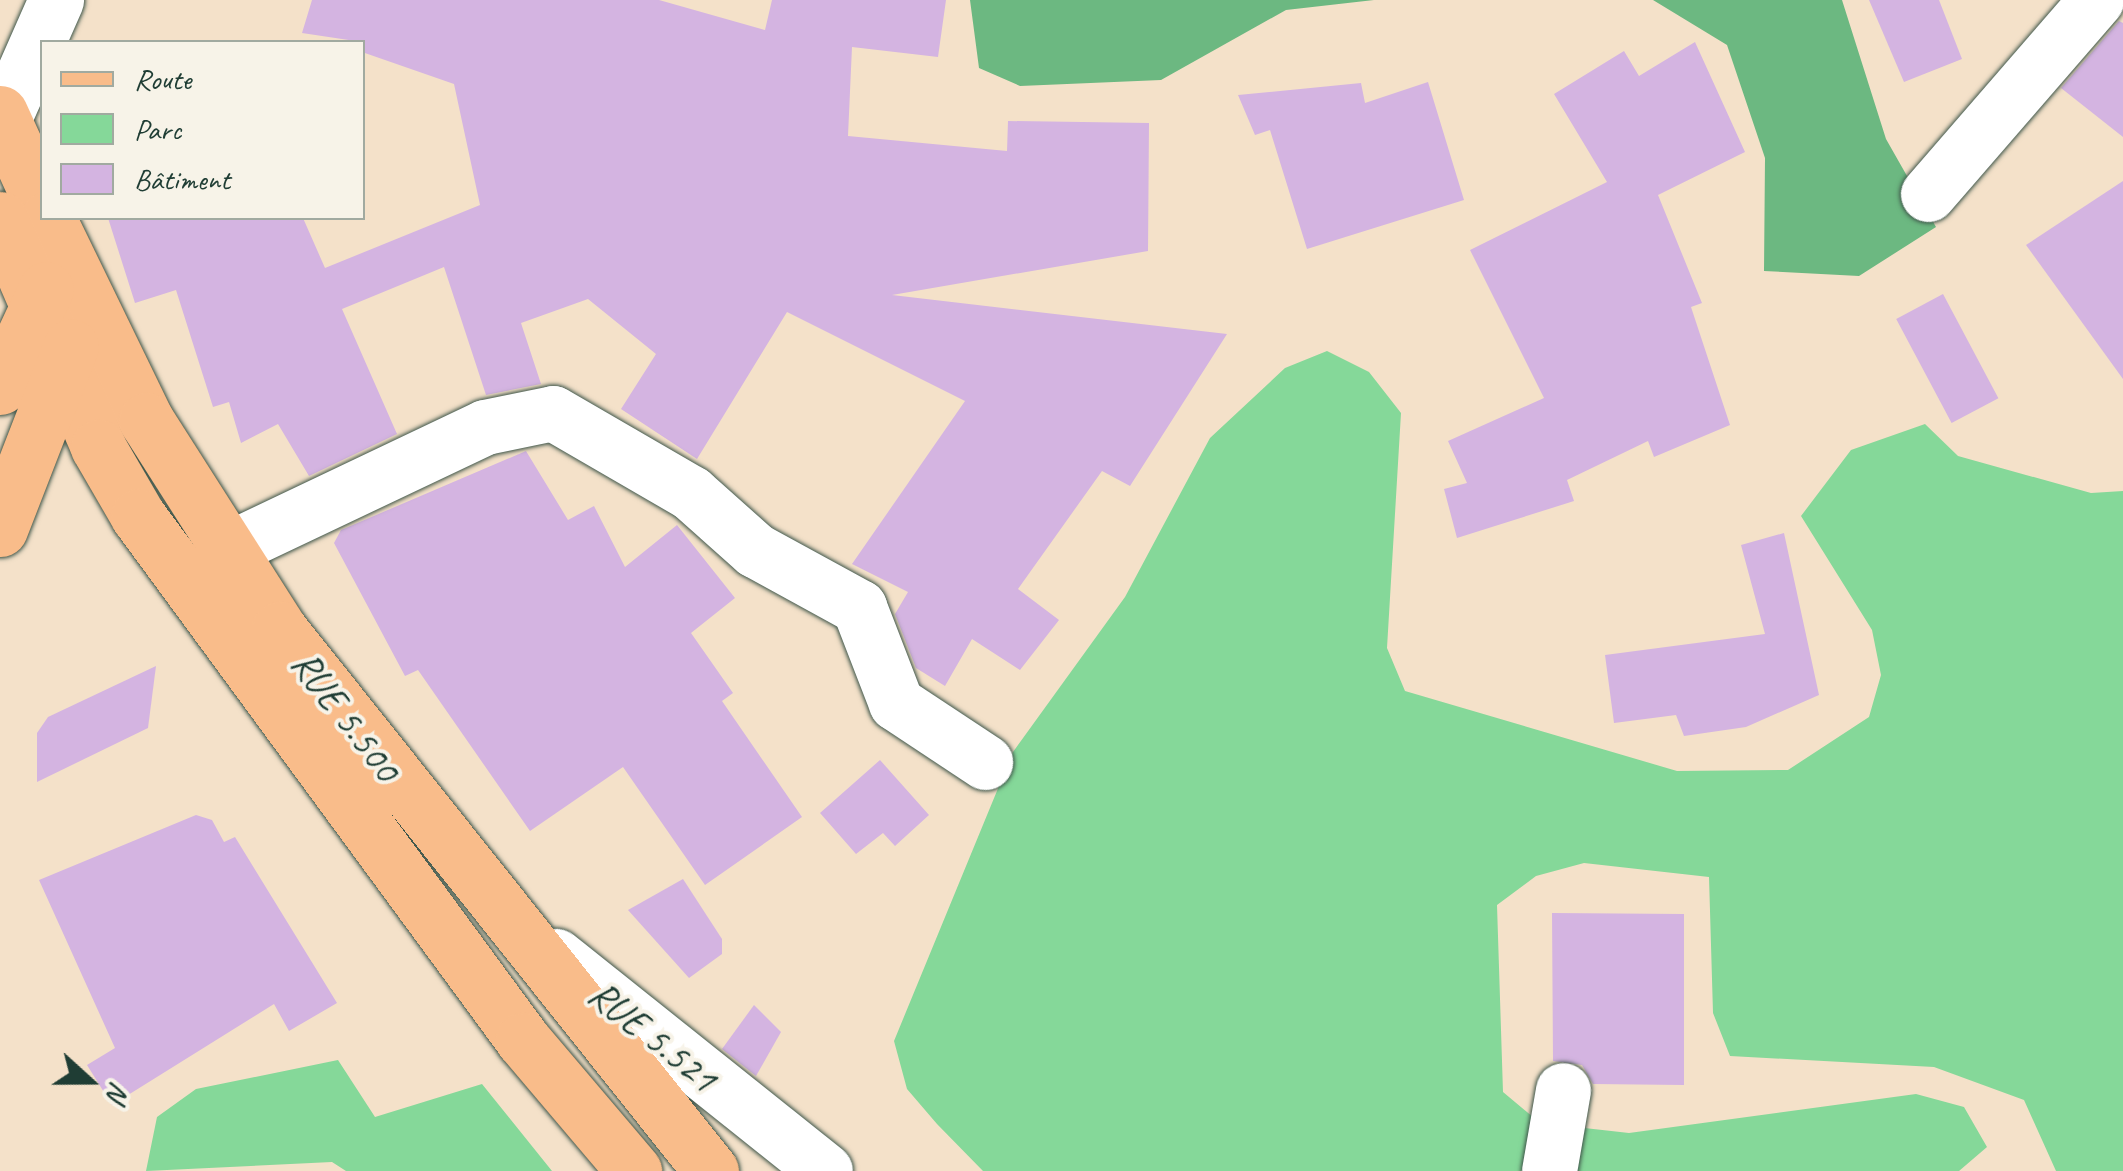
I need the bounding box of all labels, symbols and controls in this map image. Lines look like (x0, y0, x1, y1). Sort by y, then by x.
legend (40, 40, 365, 220)
text: Route (134, 60, 191, 98)
text: Parc (134, 110, 181, 148)
text: Bâtiment (134, 160, 230, 198)
street label: RUE 5.500 (281, 641, 411, 791)
street label: RUE 5.521 (579, 970, 727, 1102)
north arrow (40, 1031, 140, 1131)
text: N (99, 1078, 138, 1106)

